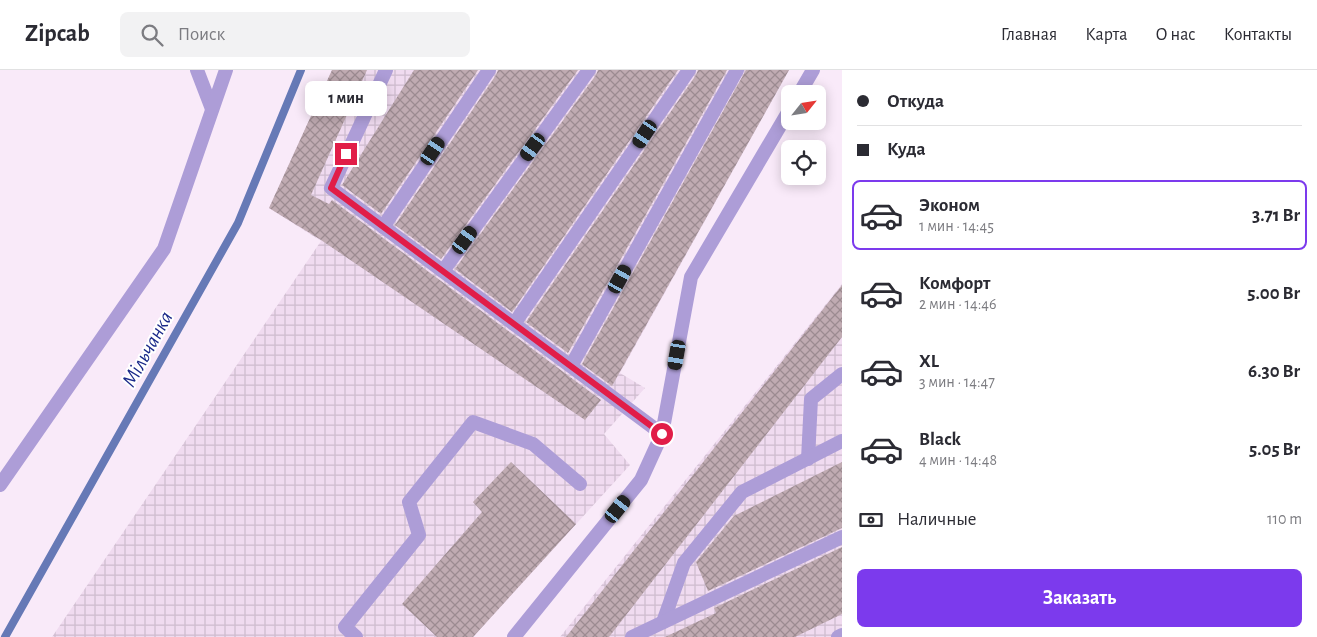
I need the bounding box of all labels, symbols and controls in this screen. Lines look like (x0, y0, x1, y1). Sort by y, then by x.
search box (120, 12, 470, 57)
icon: search (138, 21, 166, 49)
text: Zipcab (25, 22, 90, 46)
text: Поиск (178, 25, 225, 44)
text: Главная (1001, 26, 1057, 44)
text: Карта (1085, 26, 1127, 44)
text: О нас (1155, 26, 1196, 44)
text: Контакты (1224, 26, 1292, 44)
callout: 1 мин (305, 82, 387, 116)
north arrow (781, 85, 826, 130)
map controls (781, 85, 826, 185)
text: 1 мин (328, 90, 364, 106)
text: Откуда (887, 92, 944, 111)
car (630, 117, 659, 151)
car (518, 130, 547, 164)
car (418, 134, 447, 168)
button: locate (781, 140, 826, 185)
text: Куда (887, 140, 926, 159)
route end (335, 143, 357, 165)
icon: car (859, 193, 904, 238)
text: Эконом (919, 196, 980, 215)
text: 3.71 Br (1252, 206, 1300, 225)
text: 1 мин · 14:45 (919, 218, 994, 234)
car (450, 223, 479, 257)
car (606, 262, 633, 296)
icon: car (859, 271, 904, 316)
text: Комфорт (919, 274, 990, 293)
text: 5.00 Br (1247, 284, 1300, 303)
text: 2 мин · 14:46 (919, 296, 997, 312)
water label: Мільчанка (118, 308, 177, 390)
car (667, 339, 686, 371)
icon: car (859, 349, 904, 394)
text: XL (919, 352, 939, 371)
text: 6.30 Br (1248, 362, 1300, 381)
text: 3 мин · 14:47 (919, 374, 995, 390)
route start (651, 423, 673, 445)
icon: car (859, 427, 904, 472)
text: Black (919, 430, 961, 449)
text: 5.05 Br (1249, 440, 1300, 459)
text: 4 мин · 14:48 (919, 452, 997, 468)
car (602, 493, 633, 525)
icon: cash (857, 506, 885, 534)
text: Наличные (897, 510, 977, 529)
text: 110 m (1267, 511, 1302, 527)
button: Заказать (857, 569, 1302, 627)

